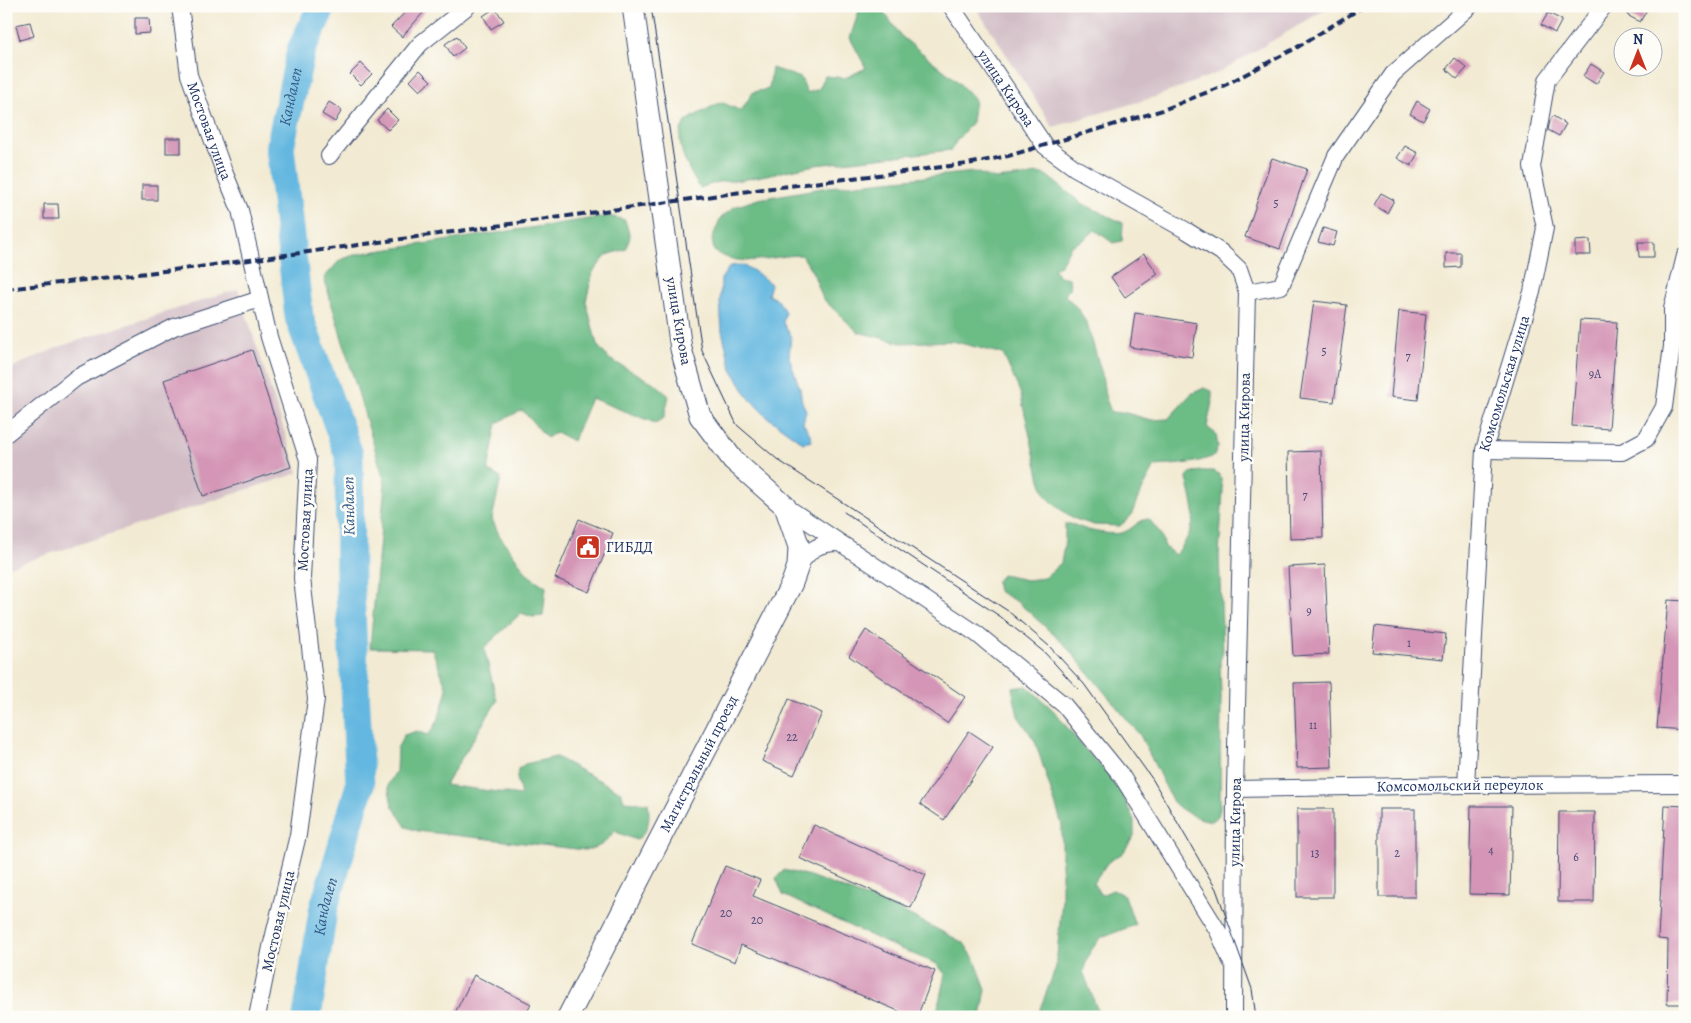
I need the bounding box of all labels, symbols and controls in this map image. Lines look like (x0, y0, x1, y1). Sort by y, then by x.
north arrow (1614, 28, 1664, 78)
text: N (1633, 30, 1643, 49)
street label: улица Кирова (972, 45, 1039, 131)
water label: Кандалеп (274, 65, 308, 128)
street label: Мостовая улица (182, 79, 237, 183)
house number: 5 (1273, 195, 1279, 211)
street label: улица Кирова (661, 274, 697, 367)
street label: Комсомольская улица (1474, 313, 1534, 454)
house number: 5 (1321, 343, 1327, 359)
house number: 7 (1405, 348, 1411, 364)
house number: 9А (1589, 366, 1602, 382)
street label: улица Кирова (1233, 372, 1255, 463)
street label: Мостовая улица (292, 468, 318, 572)
water label: Кандалеп (337, 476, 361, 536)
house number: 7 (1302, 487, 1308, 503)
public building icon: ГИБДД (575, 534, 601, 560)
place label: ГИБДД (606, 537, 653, 557)
house number: 9 (1306, 603, 1312, 619)
house number: 1 (1407, 635, 1411, 651)
street label: Магистральный проезд (655, 692, 742, 836)
house number: 11 (1309, 717, 1317, 733)
house number: 22 (786, 729, 798, 745)
street label: Комсомольский переулок (1376, 775, 1544, 797)
street label: улица Кирова (1224, 777, 1246, 868)
house number: 4 (1488, 842, 1494, 858)
house number: 13 (1310, 845, 1320, 861)
house number: 2 (1394, 845, 1400, 861)
house number: 6 (1573, 849, 1579, 865)
street label: Мостовая улица (257, 868, 299, 974)
water label: Кандалеп (308, 875, 343, 937)
house number: 20 (720, 905, 732, 921)
house number: 20 (751, 912, 763, 928)

